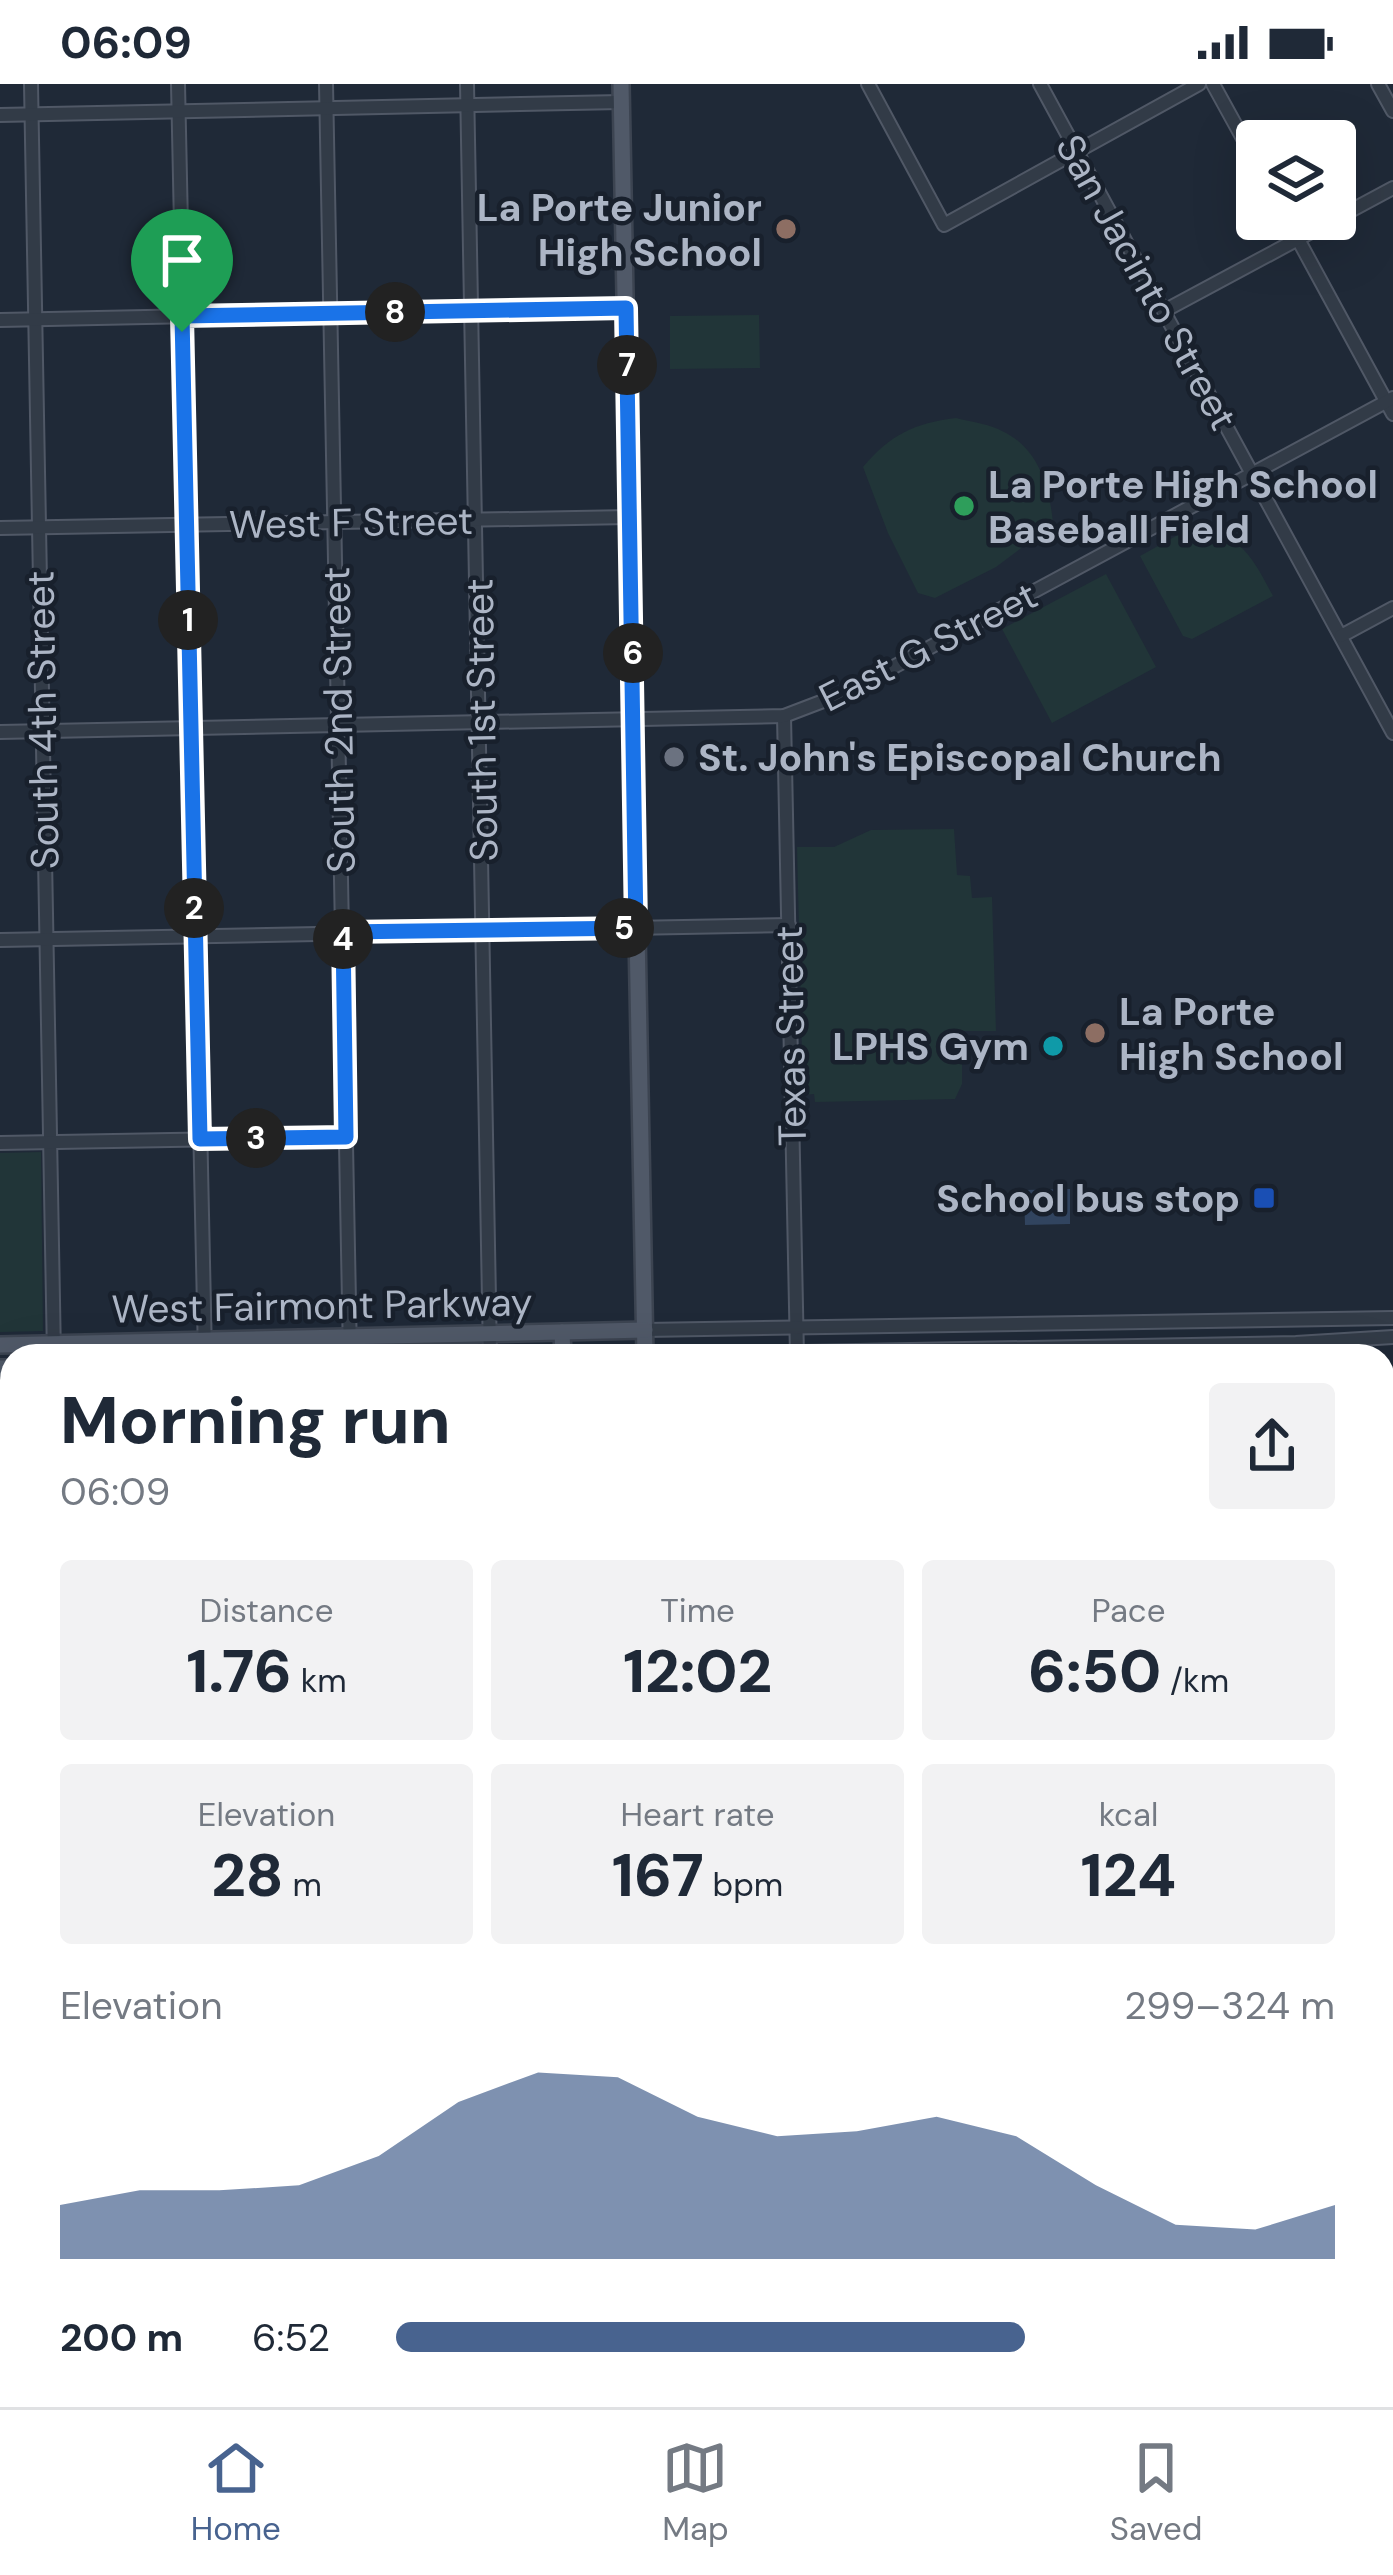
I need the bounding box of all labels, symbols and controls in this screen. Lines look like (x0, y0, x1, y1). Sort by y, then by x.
text: 06:09 (60, 13, 192, 72)
map controls (1236, 120, 1356, 240)
button: layers (1236, 120, 1356, 240)
street label: San Jacinto Street (1044, 125, 1249, 439)
place label: La Porte Junior High School (477, 182, 762, 278)
pin (131, 209, 233, 332)
marker: La Porte Junior High School (773, 216, 799, 242)
icon: arrive (149, 227, 215, 293)
pin: 8 (365, 282, 425, 342)
text: 8 (385, 290, 405, 333)
pin: 7 (597, 335, 657, 395)
text: 7 (618, 343, 636, 386)
place label: La Porte High School Baseball Field (988, 459, 1378, 555)
marker: La Porte High School Baseball Field (951, 493, 977, 519)
street label: West F Street (229, 495, 473, 550)
street label: South 2nd Street (310, 566, 367, 874)
street label: South 4th Street (14, 570, 71, 870)
street label: East G Street (811, 570, 1046, 723)
street label: South 1st Street (454, 578, 509, 862)
pin: 1 (158, 590, 218, 650)
text: 1 (182, 598, 194, 641)
pin: 6 (603, 623, 663, 683)
text: 6 (623, 631, 643, 674)
place label: St. John's Episcopal Church (698, 732, 1222, 783)
marker: St. John's Episcopal Church (661, 744, 687, 770)
pin: 2 (164, 878, 224, 938)
text: 2 (184, 886, 204, 929)
pin: 5 (594, 898, 654, 958)
text: 5 (614, 906, 634, 949)
pin: 4 (313, 909, 373, 969)
text: 4 (332, 917, 354, 960)
street label: Texas Street (763, 925, 818, 1147)
place label: La Porte High School (1119, 986, 1343, 1082)
marker: La Porte High School (1082, 1020, 1108, 1046)
place label: LPHS Gym (832, 1021, 1029, 1072)
marker: LPHS Gym (1040, 1033, 1066, 1059)
pin: 3 (226, 1108, 286, 1168)
text: 3 (246, 1116, 266, 1159)
place label: School bus stop (936, 1173, 1240, 1224)
marker: School bus stop (1251, 1185, 1277, 1211)
street label: West Fairmont Parkway (111, 1276, 533, 1335)
text: Morning run (60, 1378, 451, 1463)
button: share (1209, 1383, 1335, 1509)
text: 06:09 (60, 1466, 170, 1517)
text: Distance (200, 1589, 333, 1632)
text: Time (660, 1589, 735, 1632)
text: Pace (1092, 1589, 1165, 1632)
text: 1.76 (186, 1632, 292, 1711)
text: 12:02 (623, 1632, 772, 1711)
text: 6:50 (1028, 1632, 1161, 1711)
text: km (292, 1659, 347, 1702)
text: /km (1161, 1659, 1229, 1702)
text: Elevation (198, 1793, 335, 1836)
text: Heart rate (620, 1793, 775, 1836)
text: kcal (1099, 1793, 1158, 1836)
text: 28 (211, 1836, 284, 1915)
text: 167 (612, 1836, 704, 1915)
text: 124 (1081, 1836, 1176, 1915)
text: m (284, 1863, 322, 1906)
text: bpm (704, 1863, 783, 1906)
text: Elevation (60, 1980, 223, 2031)
text: 299–324 m (1124, 1980, 1335, 2031)
text: 200 m (60, 2312, 183, 2363)
text: 6:52 (252, 2312, 330, 2363)
tab: Home (191, 2435, 281, 2550)
tab: Map (662, 2435, 729, 2550)
tab: Saved (1110, 2435, 1202, 2550)

